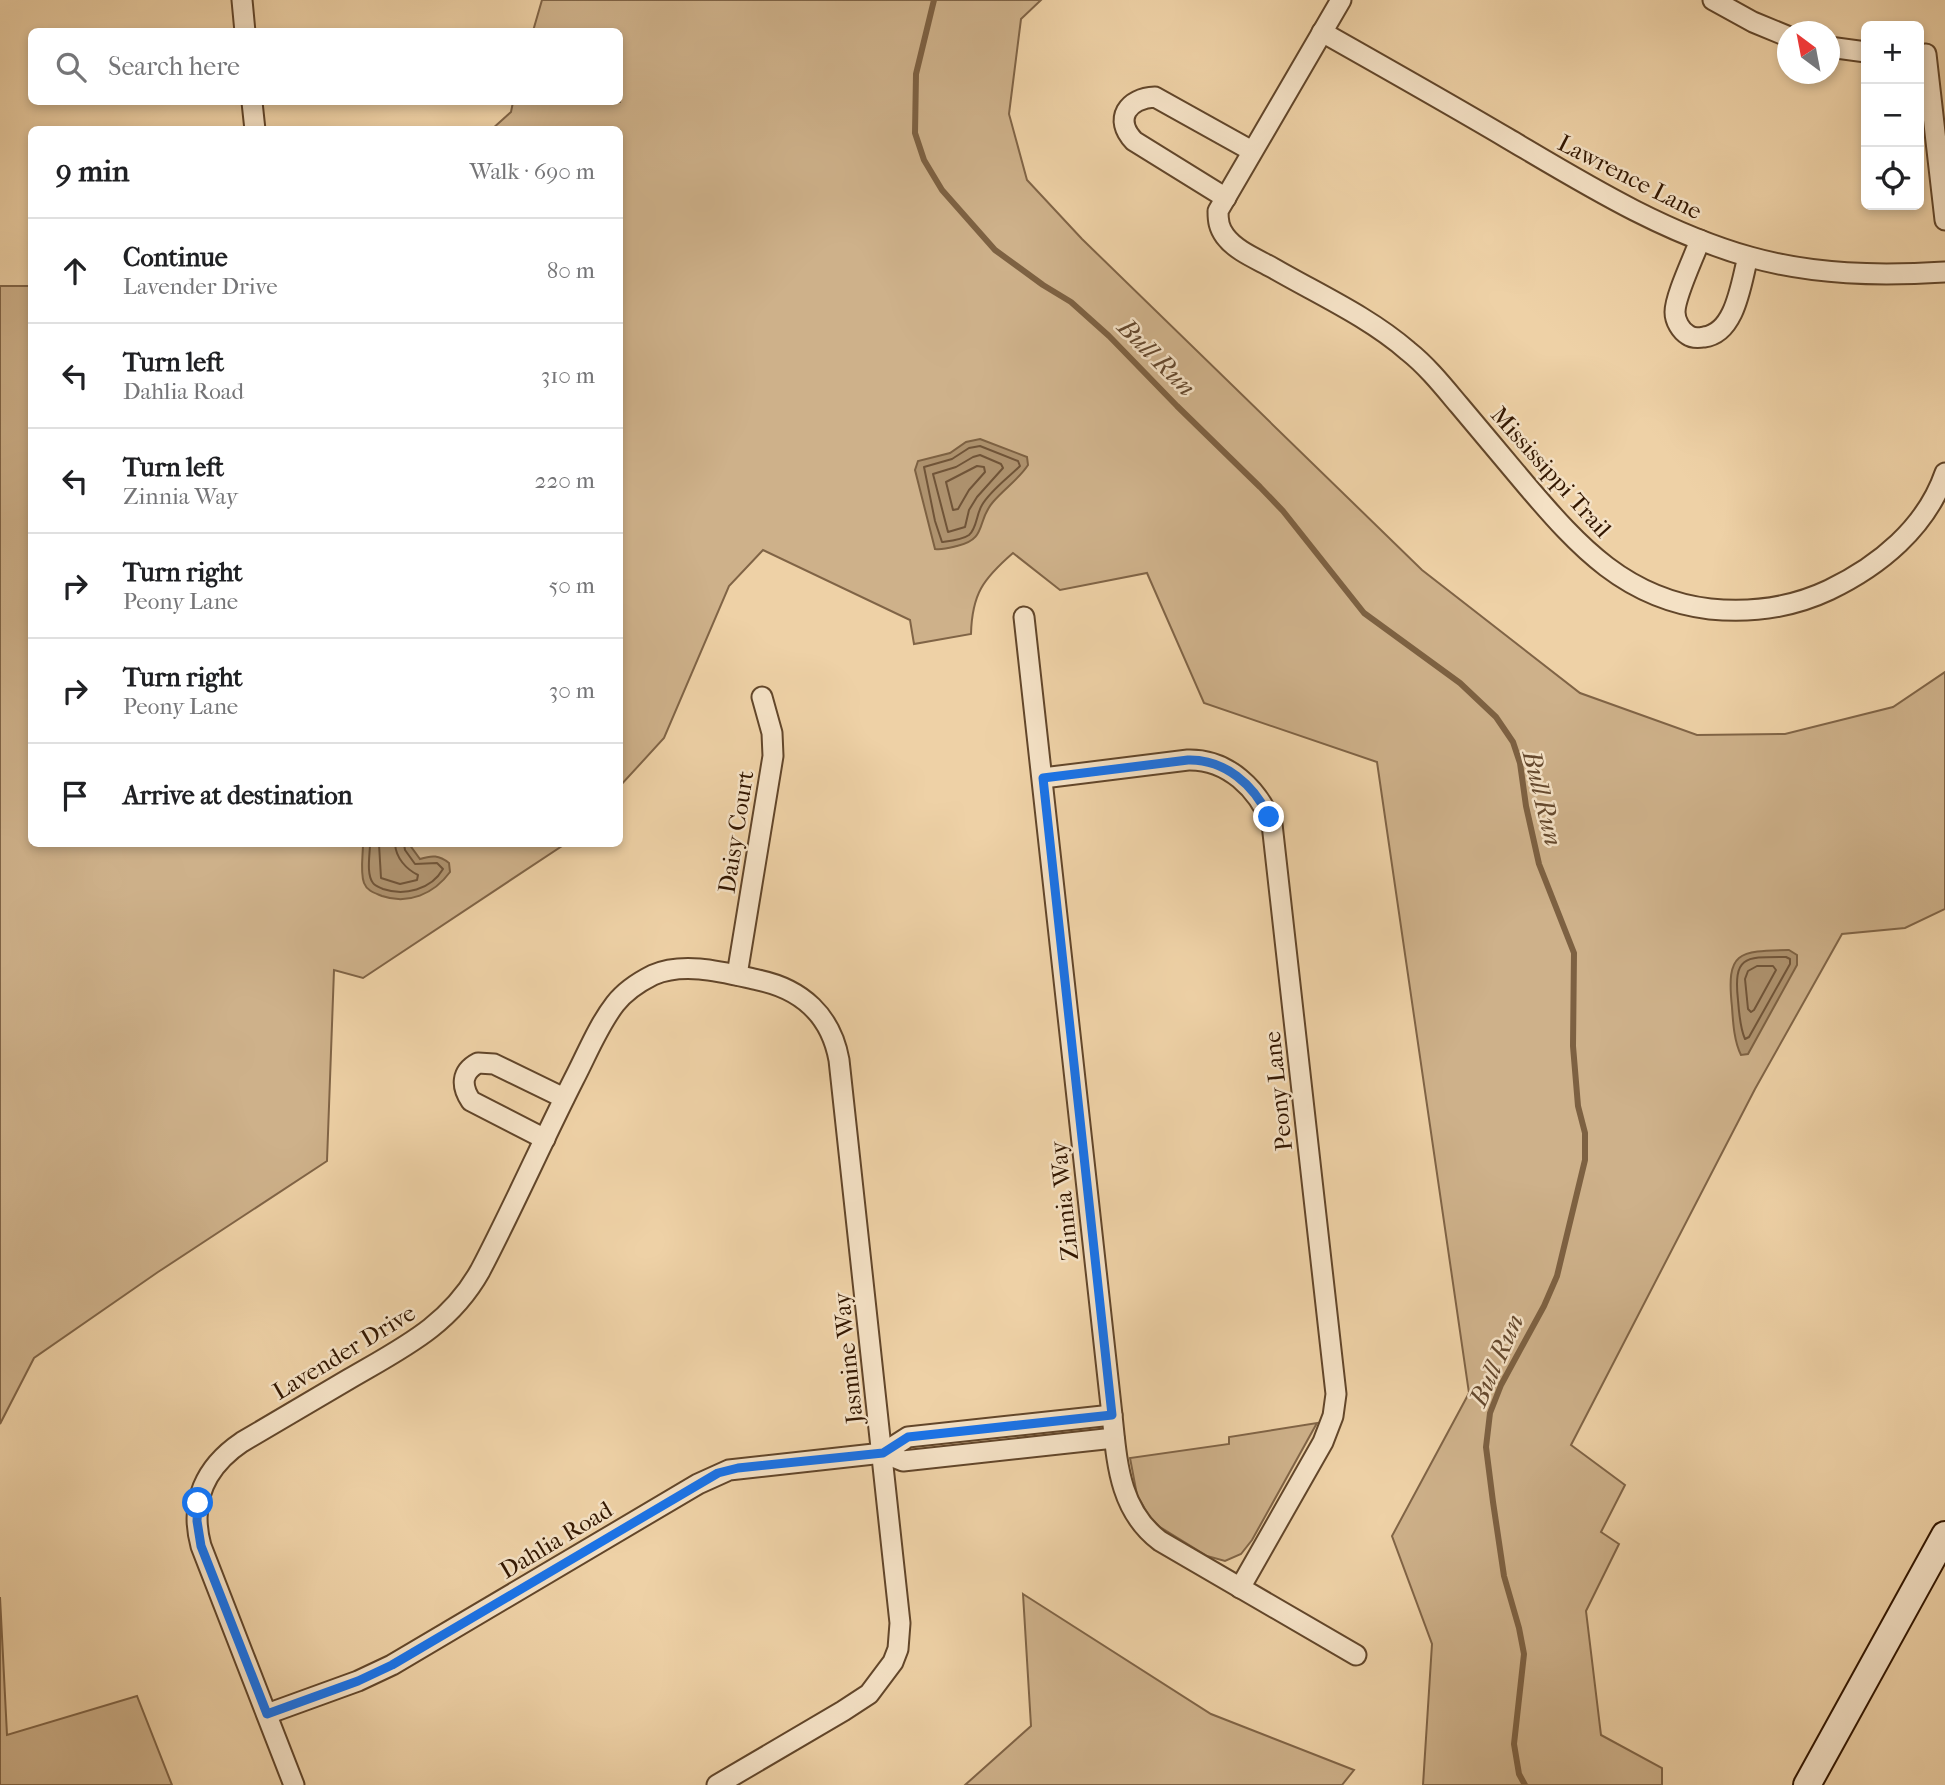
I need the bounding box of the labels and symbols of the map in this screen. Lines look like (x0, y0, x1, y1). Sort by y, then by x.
north arrow (1777, 21, 1840, 84)
street label: Lawrence Lane (1553, 129, 1707, 225)
water label: Bull Run (1110, 311, 1202, 403)
street label: Mississippi Trail (1485, 401, 1617, 543)
water label: Bull Run (1515, 745, 1569, 849)
street label: Daisy Court (712, 768, 760, 895)
route end (1253, 801, 1284, 832)
street label: Peony Lane (1258, 1030, 1298, 1152)
street label: Zinnia Way (1044, 1139, 1084, 1262)
street label: Jasmine Way (827, 1290, 869, 1427)
street label: Lavender Drive (268, 1298, 420, 1406)
water label: Bull Run (1462, 1309, 1530, 1413)
route start (182, 1487, 213, 1518)
street label: Dahlia Road (495, 1495, 618, 1585)

